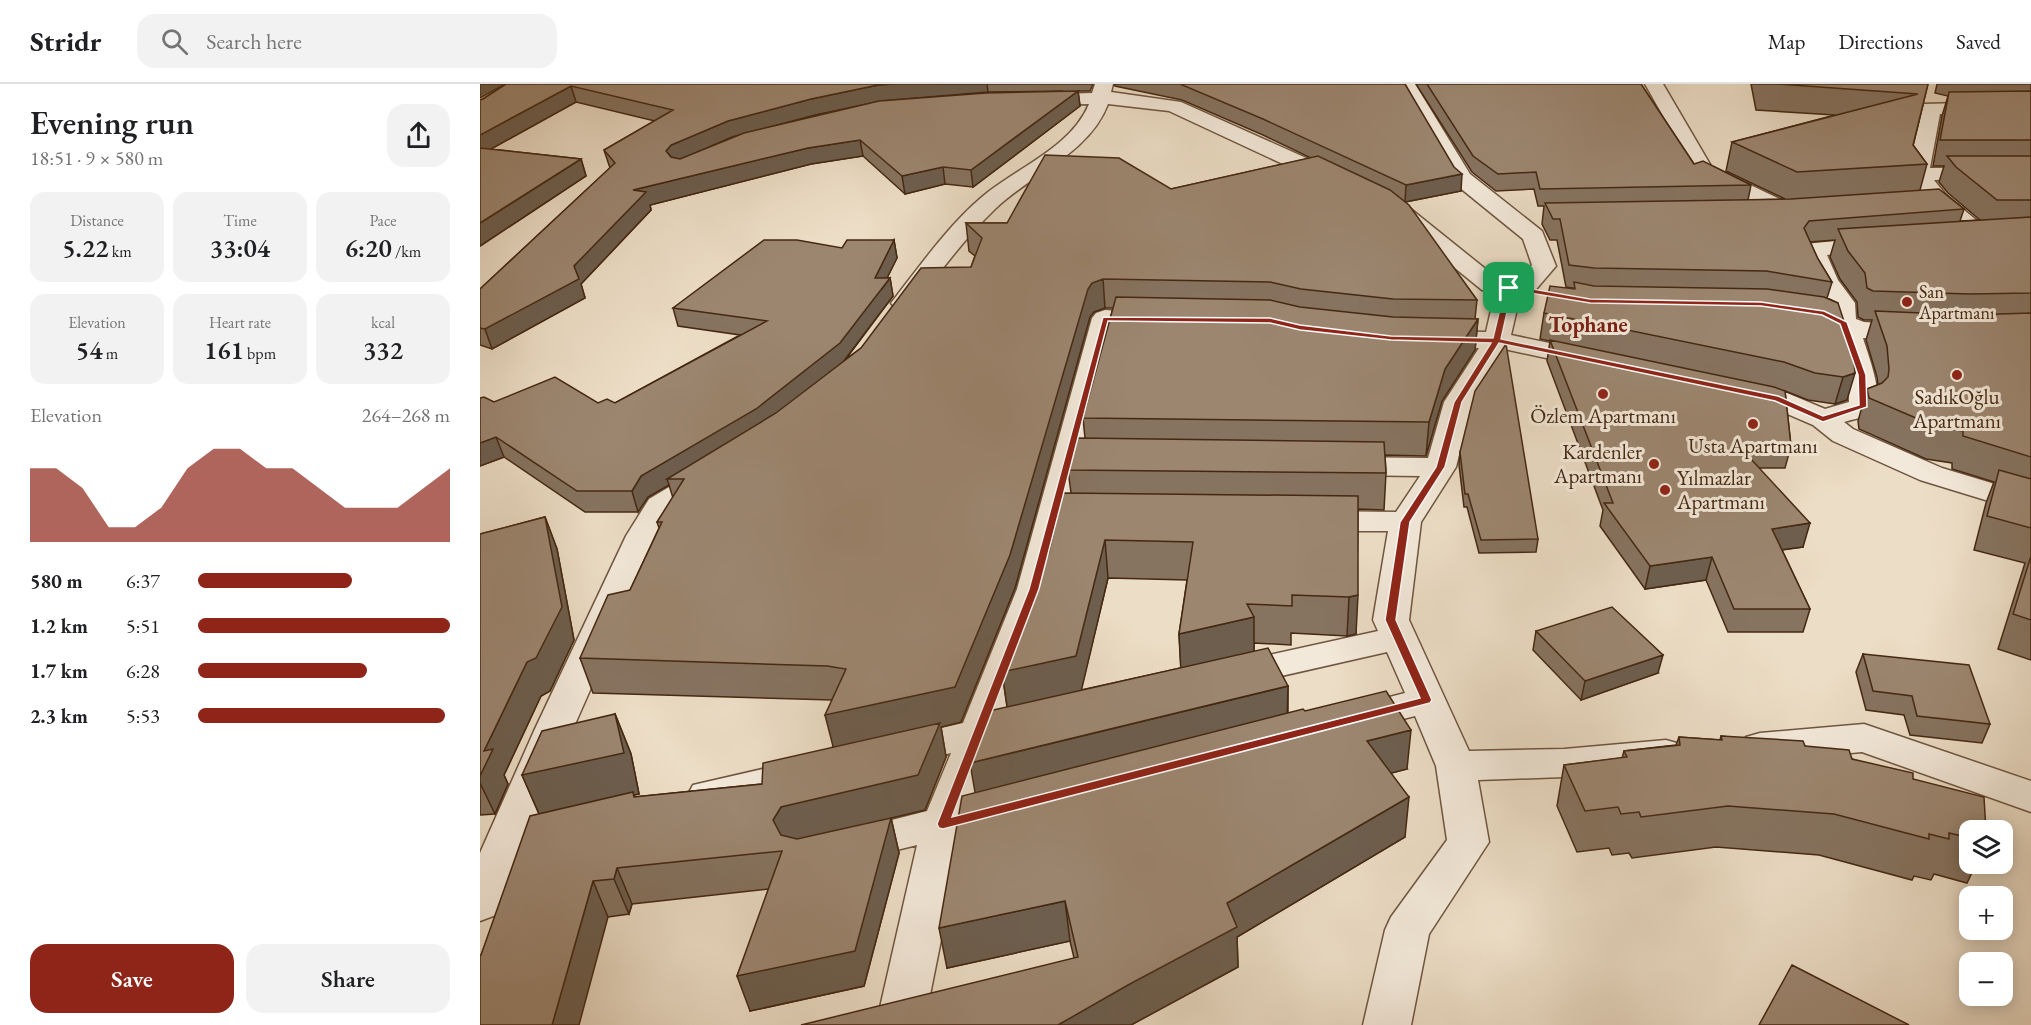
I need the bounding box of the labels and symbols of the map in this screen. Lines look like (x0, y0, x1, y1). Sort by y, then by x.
pin (1483, 262, 1534, 313)
place label: San Apartmanı (1918, 280, 1995, 324)
marker: San Apartmanı (1900, 295, 1914, 309)
district label: Tophane (1548, 310, 1628, 339)
marker: SadıkOğlu Apartmanı (1950, 368, 1964, 382)
place label: SadıkOğlu Apartmanı (1912, 383, 2001, 434)
marker: Özlem Apartmanı (1596, 387, 1610, 401)
place label: Özlem Apartmanı (1530, 402, 1676, 429)
marker: Usta Apartmanı (1746, 417, 1760, 431)
place label: Usta Apartmanı (1688, 432, 1818, 459)
place label: Kardenler Apartmanı (1553, 438, 1642, 489)
marker: Kardenler Apartmanı (1647, 457, 1661, 471)
place label: Yılmazlar Apartmanı (1676, 464, 1765, 515)
marker: Yılmazlar Apartmanı (1658, 483, 1672, 497)

